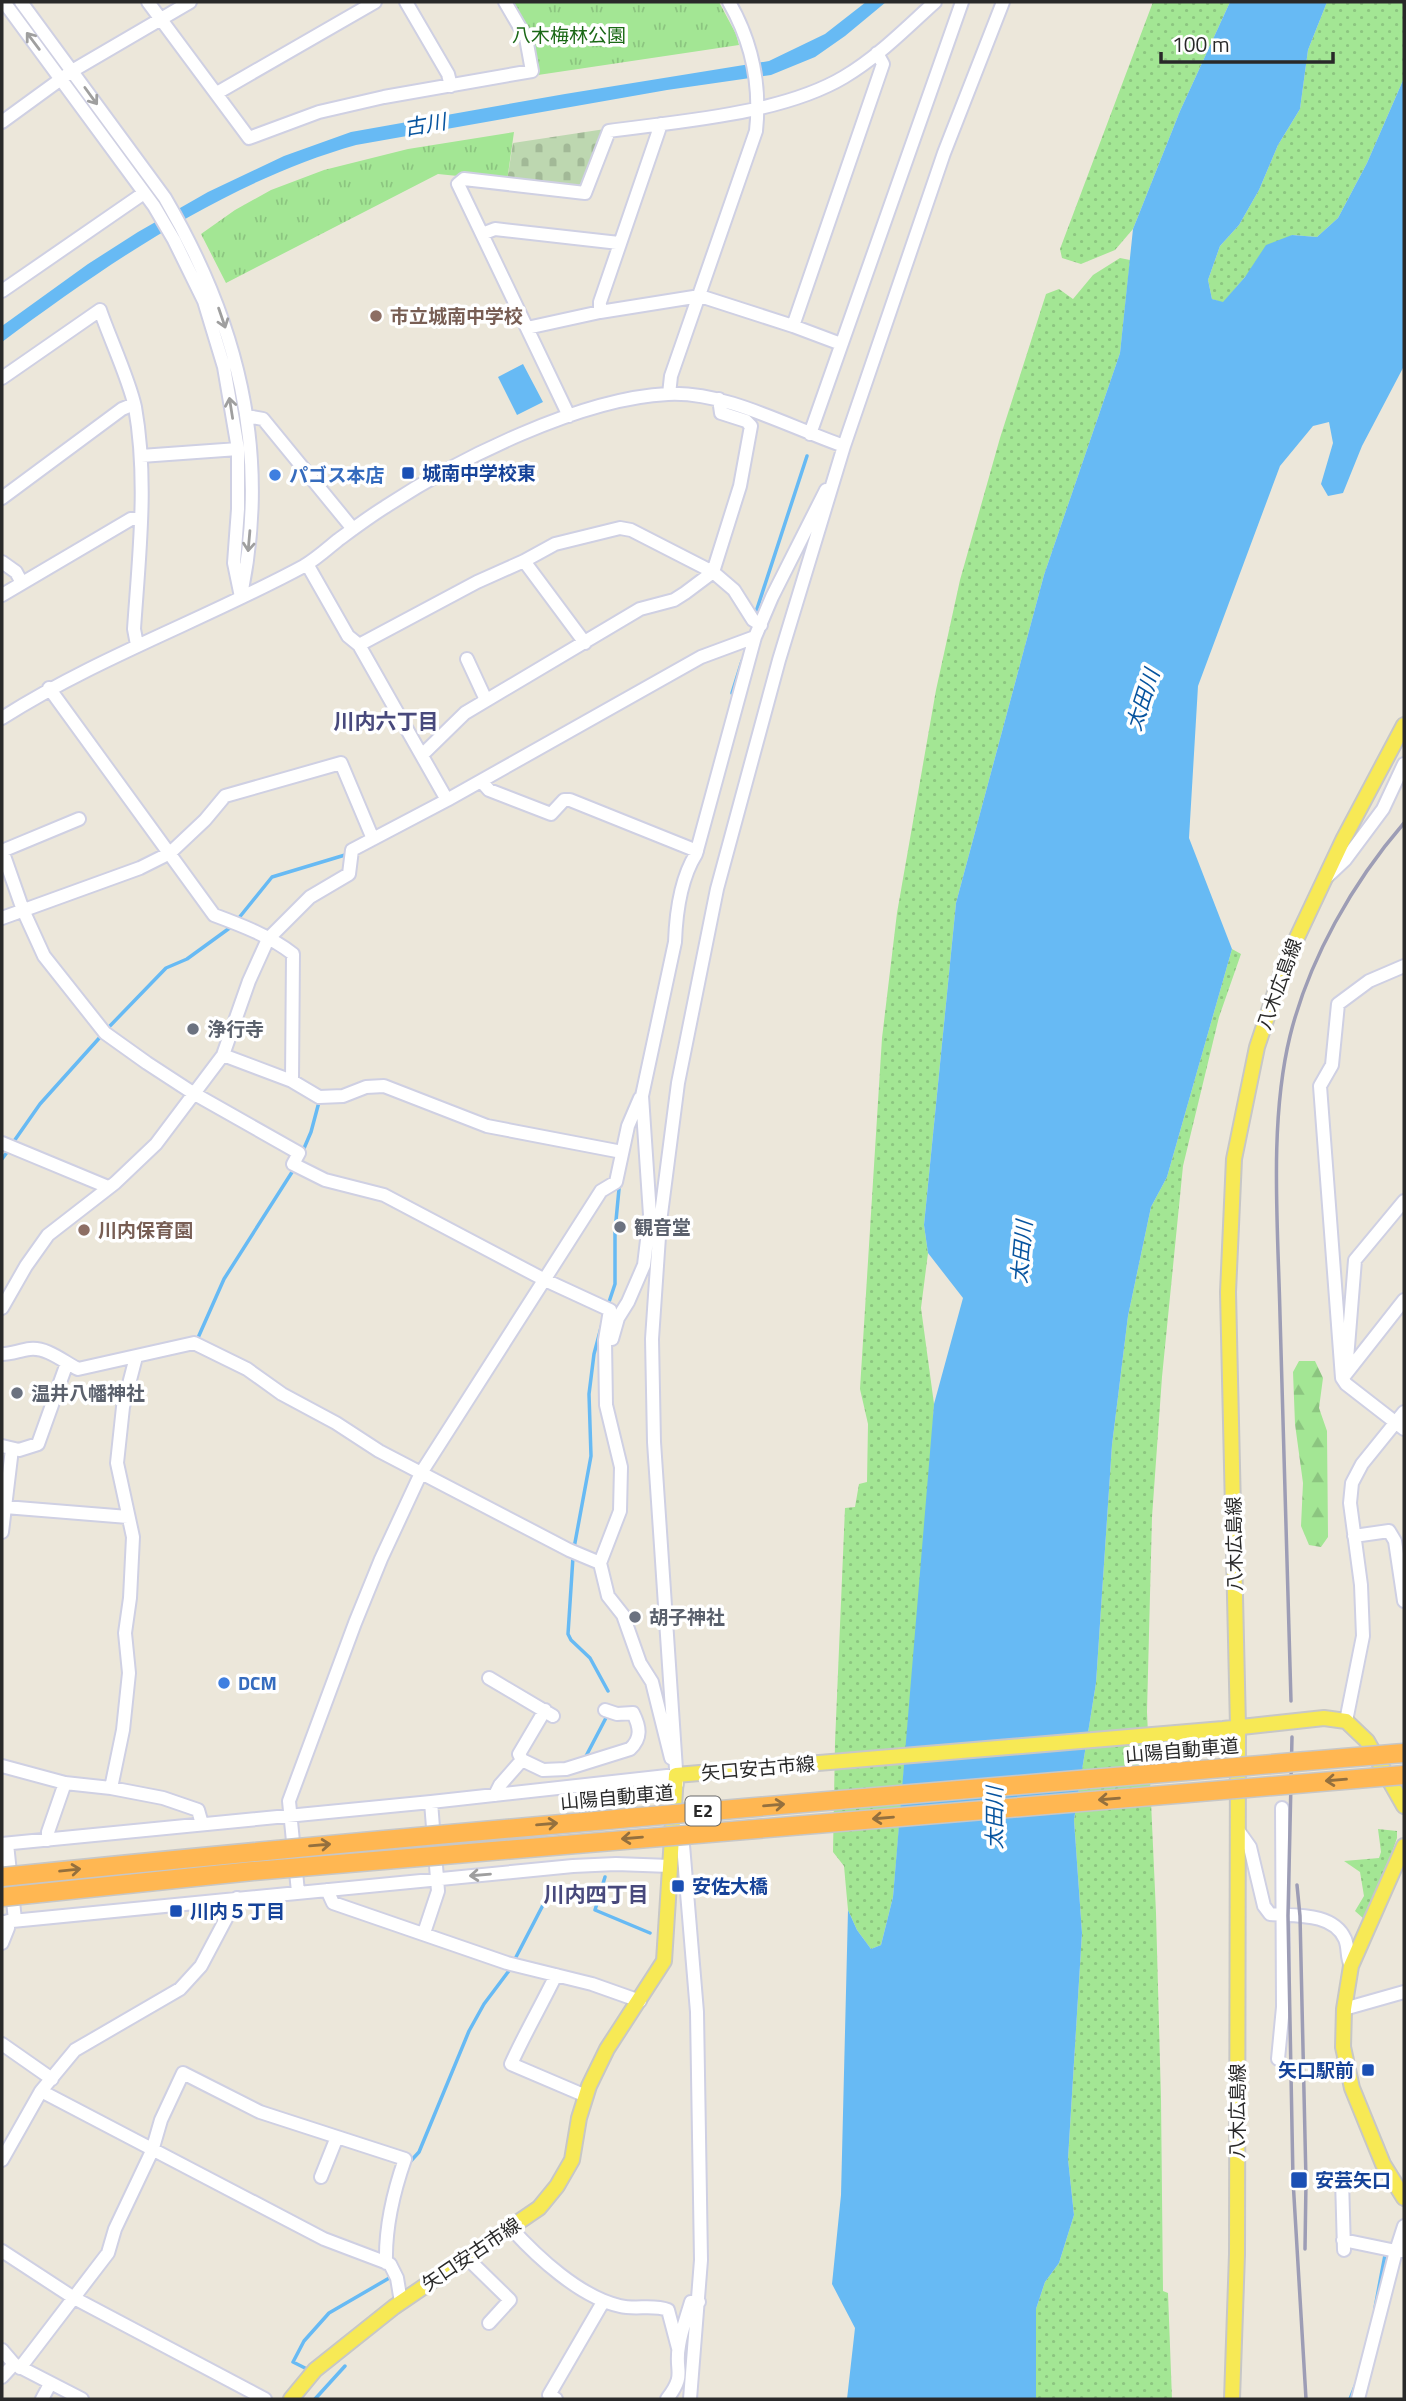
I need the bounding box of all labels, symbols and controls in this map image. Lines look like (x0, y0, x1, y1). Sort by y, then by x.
park label: 八木梅林公園 (512, 20, 626, 49)
scale bar (1161, 21, 1332, 65)
text: 100 m (1172, 28, 1229, 60)
one-way arrow (26, 31, 41, 50)
one-way arrow (83, 86, 98, 105)
water label: 古川 (401, 104, 450, 143)
place label: 市立城南中学校 (390, 301, 523, 330)
one-way arrow (217, 306, 229, 328)
marker: 市立城南中学校 (368, 308, 384, 324)
one-way arrow (224, 397, 237, 420)
place label: 城南中学校東 (422, 458, 536, 487)
place label: パゴス本店 (289, 460, 384, 489)
marker: 城南中学校東 (400, 465, 416, 481)
marker: パゴス本店 (267, 467, 283, 483)
one-way arrow (242, 530, 255, 552)
water label: 太田川 (1117, 663, 1168, 735)
district label: 川内六丁目 (334, 705, 439, 737)
street label: 八木広島線 (1249, 934, 1308, 1033)
place label: 浄行寺 (207, 1014, 264, 1043)
marker: 浄行寺 (185, 1021, 201, 1037)
place label: 観音堂 (634, 1212, 691, 1241)
place label: 川内保育園 (98, 1215, 193, 1244)
water label: 太田川 (1002, 1217, 1040, 1285)
marker: 観音堂 (612, 1219, 628, 1235)
marker: 川内保育園 (76, 1222, 92, 1238)
place label: 温井八幡神社 (31, 1378, 145, 1407)
marker: 温井八幡神社 (9, 1385, 25, 1401)
street label: 八木広島線 (1218, 1496, 1249, 1592)
place label: 胡子神社 (649, 1602, 725, 1631)
marker: 胡子神社 (627, 1609, 643, 1625)
place label: DCM (238, 1668, 277, 1697)
marker: DCM (216, 1675, 232, 1691)
street label: 山陽自動車道 (1124, 1730, 1240, 1769)
street label: 矢口安古市線 (700, 1748, 816, 1787)
one-way arrow (1325, 1774, 1348, 1787)
street label: 山陽自動車道 (559, 1777, 675, 1816)
water label: 太田川 (978, 1785, 1010, 1850)
one-way arrow (1099, 1793, 1121, 1806)
road number: E2 (686, 1797, 720, 1826)
one-way arrow (762, 1798, 784, 1811)
one-way arrow (872, 1812, 895, 1825)
one-way arrow (535, 1817, 558, 1830)
one-way arrow (621, 1832, 643, 1845)
one-way arrow (309, 1838, 331, 1851)
one-way arrow (58, 1863, 80, 1876)
one-way arrow (469, 1869, 491, 1882)
place label: 安佐大橋 (692, 1871, 768, 1900)
district label: 川内四丁目 (544, 1878, 649, 1910)
marker: 安佐大橋 (670, 1878, 686, 1894)
place label: 川内５丁目 (190, 1896, 285, 1925)
marker: 川内５丁目 (168, 1903, 184, 1919)
place label: 矢口駅前 (1278, 2055, 1354, 2084)
marker: 矢口駅前 (1360, 2062, 1376, 2078)
street label: 八木広島線 (1222, 2063, 1251, 2159)
place label: 安芸矢口 (1315, 2165, 1391, 2194)
marker: 安芸矢口 (1289, 2170, 1309, 2190)
street label: 矢口安古市線 (415, 2210, 526, 2297)

